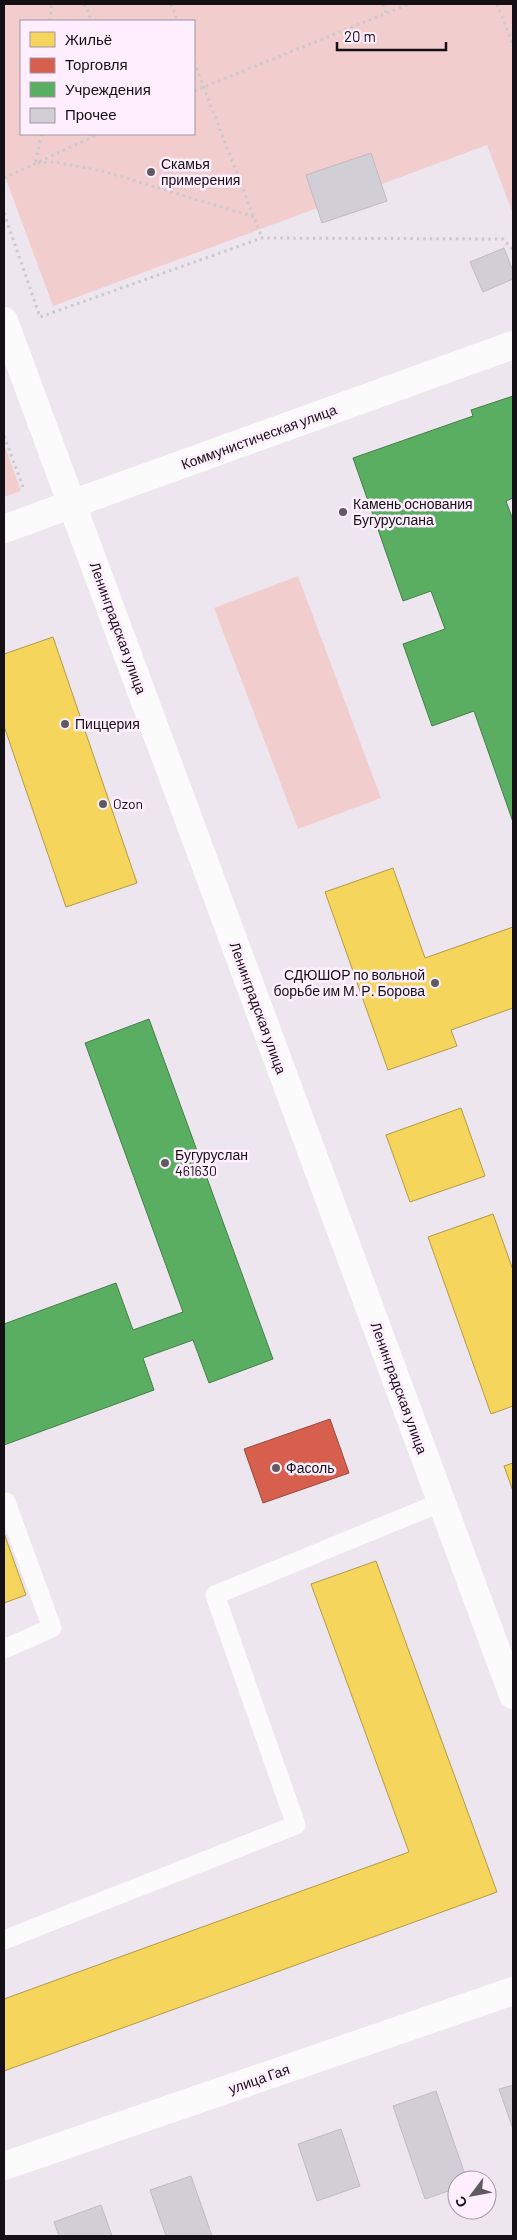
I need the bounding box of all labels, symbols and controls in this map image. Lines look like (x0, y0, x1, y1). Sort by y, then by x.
legend (20, 20, 195, 135)
scale bar (337, 20, 446, 52)
text: 20 m (344, 27, 376, 45)
text: Жильё (65, 30, 112, 48)
text: Торговля (65, 55, 128, 73)
text: Учреждения (65, 80, 151, 98)
text: Прочее (65, 105, 117, 123)
place label: Скамья примерения (161, 155, 240, 188)
marker: Скамья примерения (145, 166, 157, 178)
street label: Коммунистическая улица (179, 400, 339, 473)
place label: Камень основания Бугуруслана (353, 495, 473, 528)
marker: Камень основания Бугуруслана (337, 506, 349, 518)
street label: Ленинградская улица (87, 560, 150, 696)
place label: Пиццерия (75, 715, 140, 732)
marker: Пиццерия (59, 718, 71, 730)
place label: Ozon (113, 795, 143, 812)
marker: Ozon (97, 798, 109, 810)
street label: Ленинградская улица (227, 940, 290, 1076)
place label: СДЮШОР по вольной борьбе им М. Р. Борова (273, 966, 425, 999)
marker: СДЮШОР по вольной борьбе им М. Р. Борова (429, 977, 441, 989)
place label: Бугуруслан 461630 (175, 1146, 248, 1179)
marker: Бугуруслан 461630 (159, 1157, 171, 1169)
street label: Ленинградская улица (368, 1320, 431, 1456)
place label: Фасоль (286, 1459, 335, 1476)
marker: Фасоль (270, 1462, 282, 1474)
street label: улица Гая (226, 2060, 292, 2097)
north arrow (447, 2170, 497, 2220)
text: С (451, 2193, 470, 2211)

